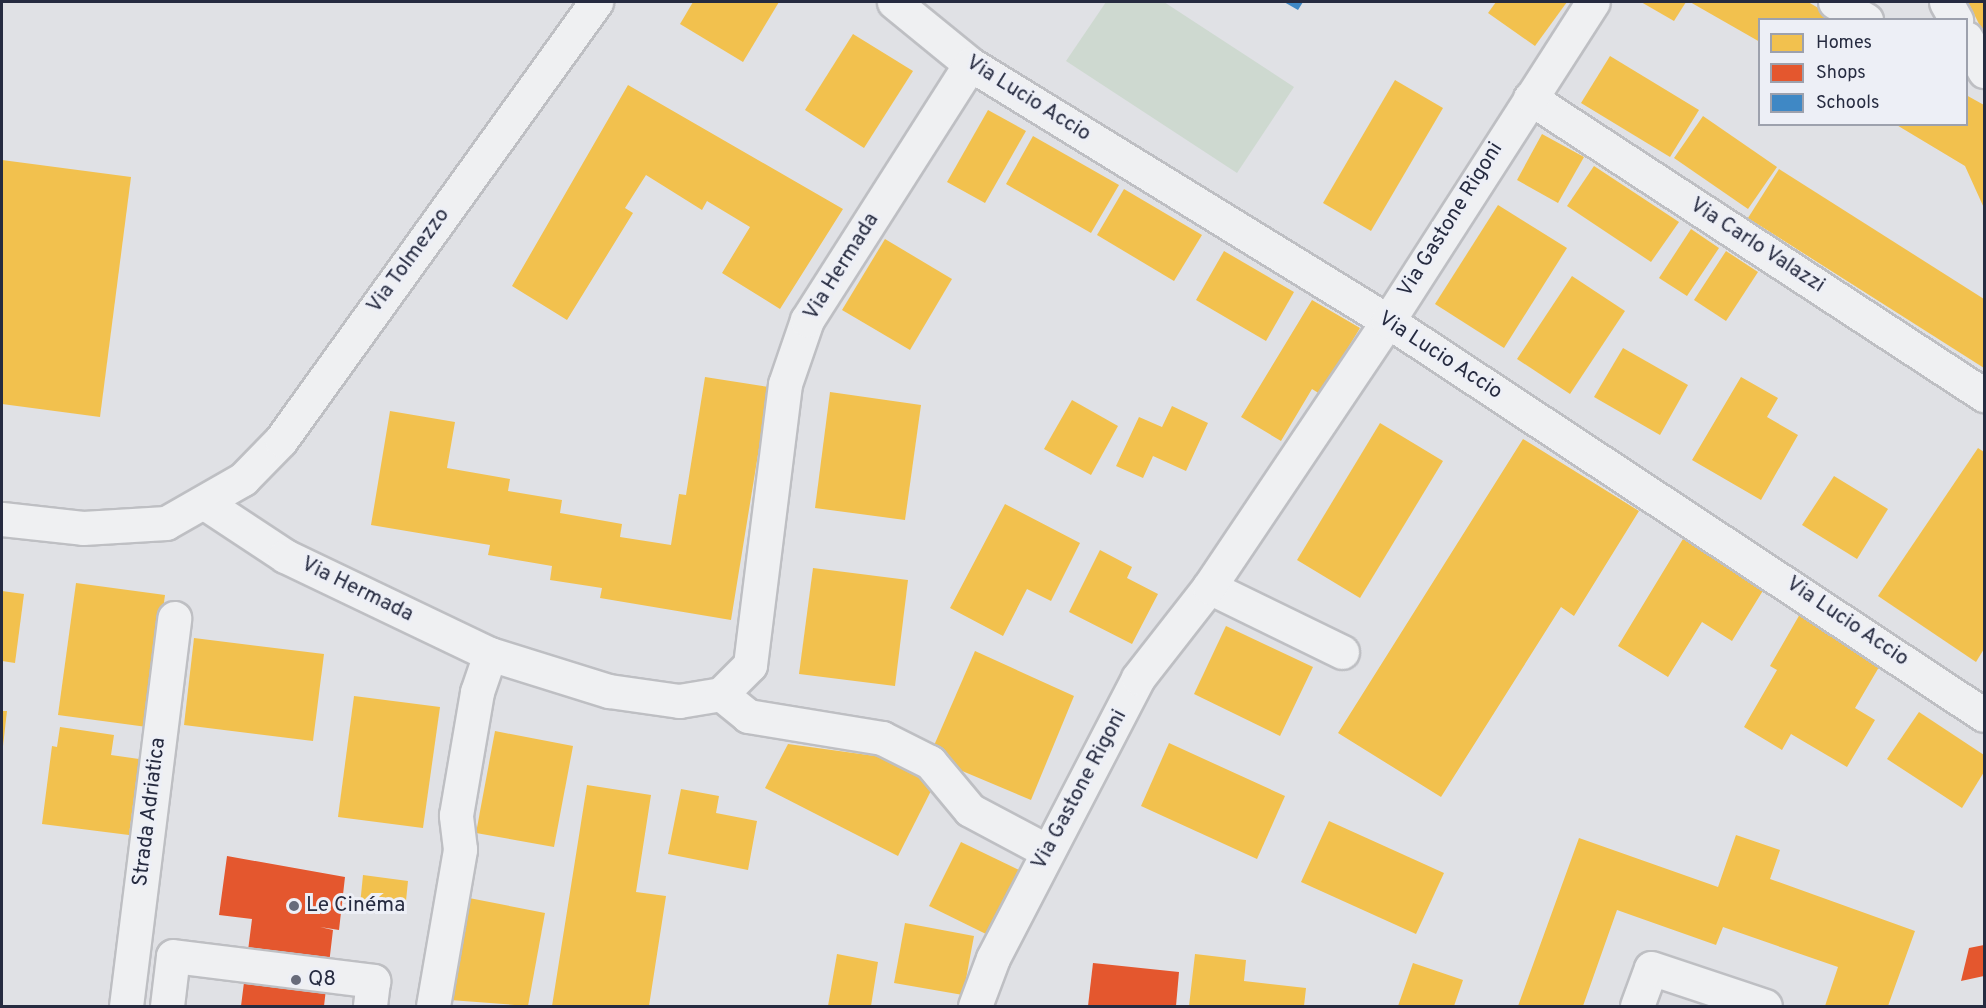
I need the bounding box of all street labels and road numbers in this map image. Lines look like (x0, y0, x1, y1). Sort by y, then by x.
street label: Via Lucio Accio (961, 50, 1095, 148)
street label: Via Gastone Rigoni (1393, 138, 1509, 302)
street label: Via Carlo Valazzi (1685, 193, 1829, 299)
street label: Via Tolmezzo (362, 203, 456, 319)
street label: Via Hermada (799, 209, 885, 325)
street label: Via Lucio Accio (1373, 306, 1507, 406)
street label: Via Hermada (297, 552, 417, 628)
street label: Via Lucio Accio (1781, 572, 1913, 672)
street label: Via Gastone Rigoni (1027, 706, 1133, 874)
street label: Strada Adriatica (128, 736, 172, 888)

